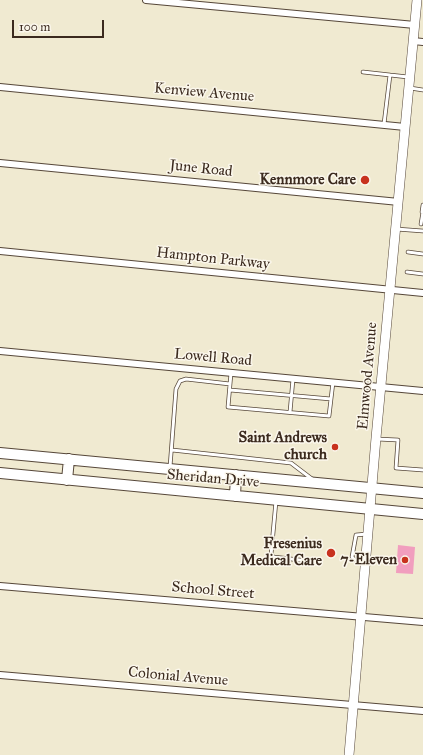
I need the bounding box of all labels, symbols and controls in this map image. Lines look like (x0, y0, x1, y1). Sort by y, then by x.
scale bar (14, 12, 106, 38)
text: 100 m (19, 20, 50, 34)
street label: Kenview Avenue (153, 80, 255, 106)
street label: June Road (169, 157, 233, 181)
place label: Kennmore Care (260, 171, 356, 189)
marker: Kennmore Care (359, 174, 371, 186)
street label: Hampton Parkway (155, 244, 271, 274)
street label: Elmwood Avenue (354, 321, 382, 431)
street label: Lowell Road (173, 346, 253, 370)
place label: Saint Andrews church (239, 429, 327, 464)
marker: Saint Andrews church (330, 442, 340, 452)
street label: Sheridan Drive (166, 466, 260, 492)
place label: Fresenius Medical Care (241, 535, 322, 570)
marker: Fresenius Medical Care (325, 547, 337, 559)
place label: 7-Eleven (341, 551, 397, 569)
marker: 7-Eleven (400, 555, 410, 565)
street label: School Street (171, 578, 255, 604)
street label: Colonial Avenue (127, 664, 229, 690)

